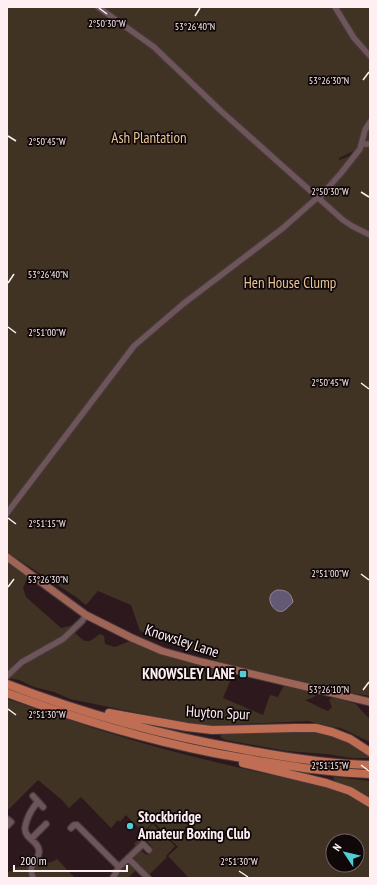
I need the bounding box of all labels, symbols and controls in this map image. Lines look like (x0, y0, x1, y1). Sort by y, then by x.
text: 2°50'30"W (88, 17, 126, 30)
text: 53°26'40"N (175, 20, 215, 33)
text: 53°26'30"N (309, 74, 349, 87)
park label: Ash Plantation (111, 128, 187, 147)
text: 2°50'45"W (28, 135, 66, 148)
text: 2°50'30"W (311, 185, 349, 198)
text: 53°26'40"N (28, 268, 68, 281)
park label: Hen House Clump (244, 273, 336, 292)
text: 2°51'00"W (28, 326, 66, 339)
text: 2°50'45"W (311, 376, 349, 389)
text: 2°51'15"W (28, 517, 66, 530)
text: 2°51'00"W (311, 567, 349, 580)
text: 53°26'30"N (28, 573, 68, 586)
street label: Knowsley Lane (143, 620, 221, 661)
place label: KNOWSLEY LANE (142, 664, 235, 683)
marker: KNOWSLEY LANE (238, 669, 248, 679)
text: 53°26'10"N (309, 683, 349, 696)
street label: Huyton Spur (186, 701, 251, 724)
text: 2°51'30"W (28, 708, 66, 721)
text: 2°51'15"W (311, 759, 349, 772)
place label: Stockbridge Amateur Boxing Club (137, 807, 251, 843)
marker: Stockbridge Amateur Boxing Club (125, 821, 135, 831)
north arrow (325, 833, 365, 873)
text: N (329, 841, 344, 854)
scale bar (14, 847, 127, 873)
text: 200 m (20, 853, 47, 868)
text: 2°51'30"W (220, 855, 258, 868)

